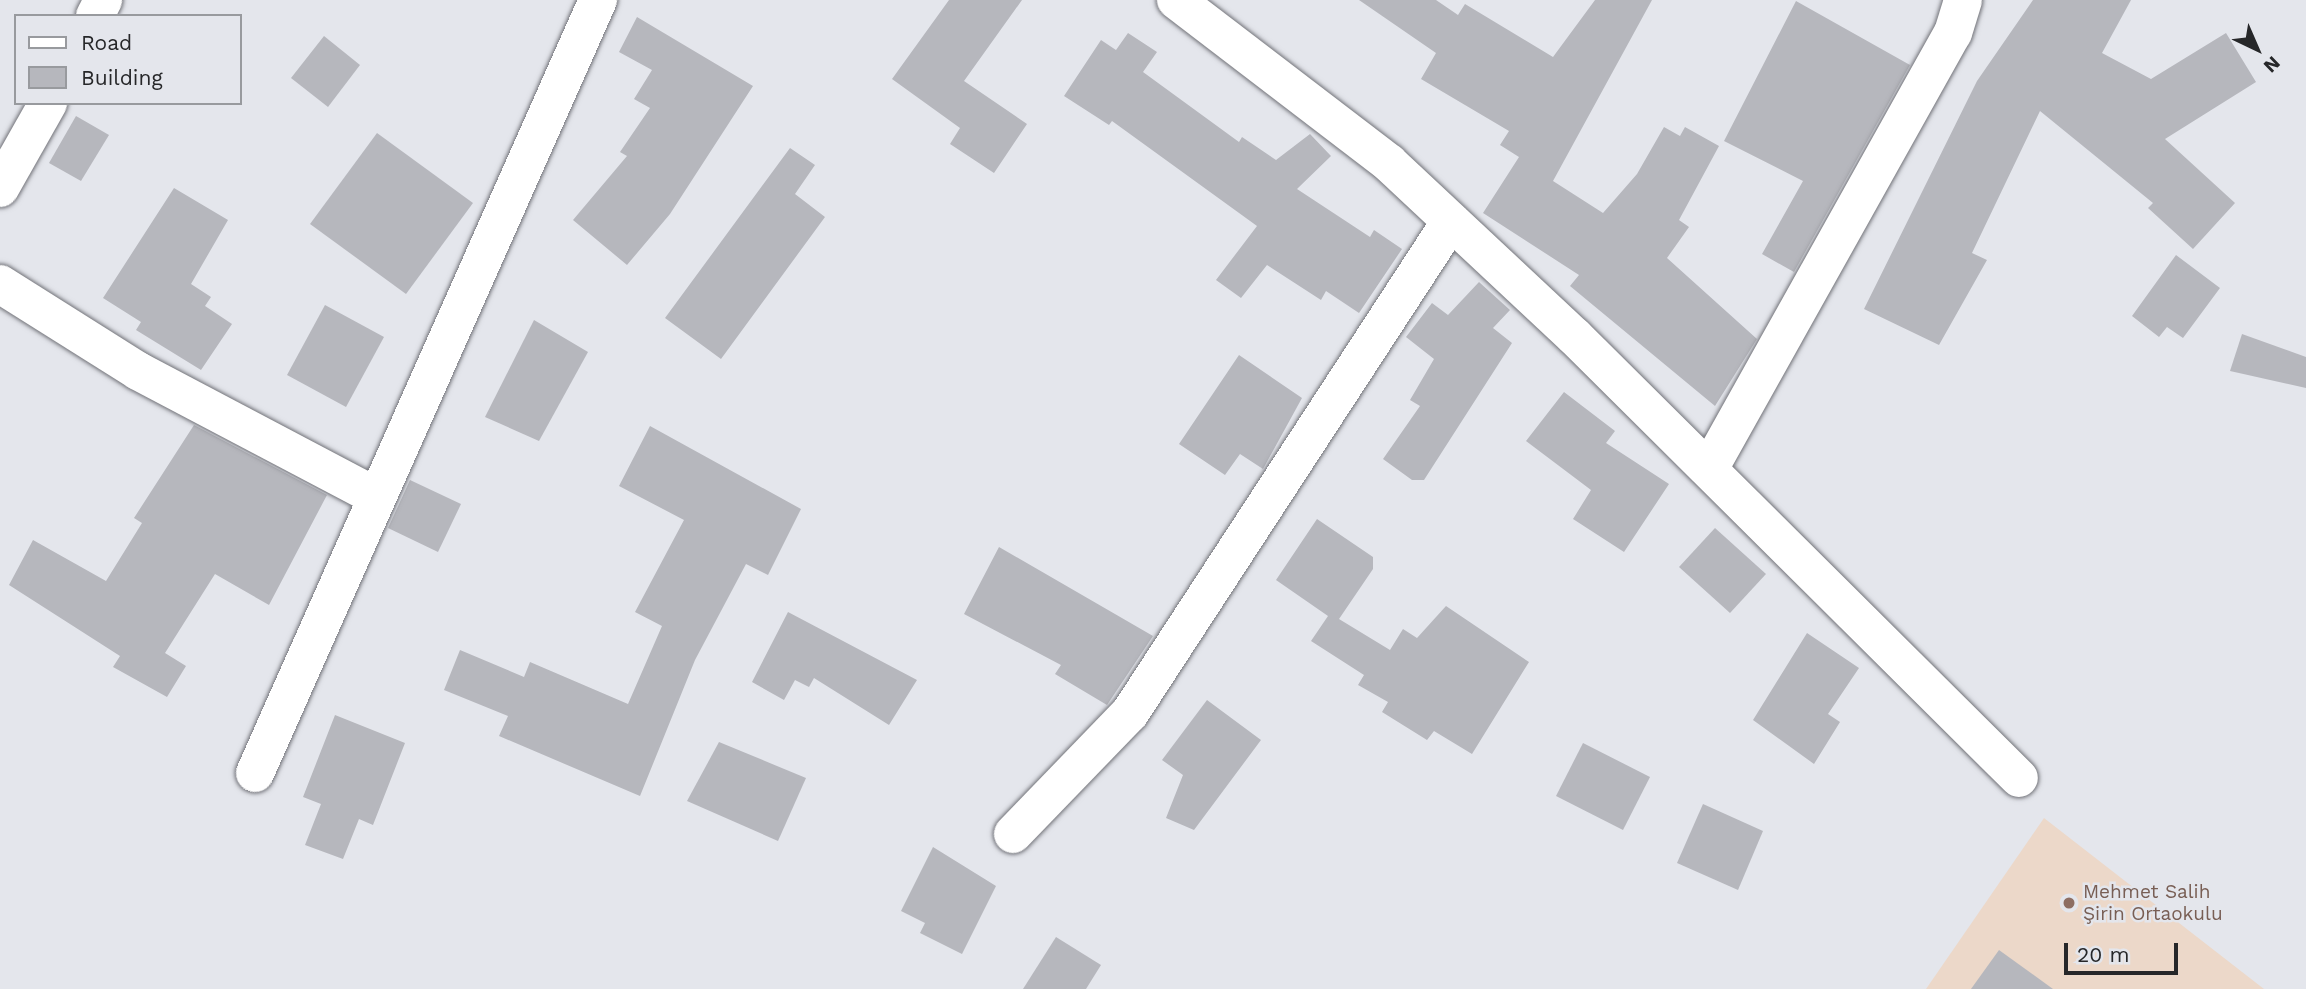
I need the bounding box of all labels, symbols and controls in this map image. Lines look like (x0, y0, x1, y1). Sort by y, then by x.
legend (14, 14, 242, 105)
north arrow (2222, 14, 2292, 84)
text: Road (81, 30, 132, 55)
text: N (2259, 51, 2285, 78)
text: Building (81, 65, 163, 90)
place label: Mehmet Salih Şirin Ortaokulu (2083, 881, 2223, 925)
marker: Mehmet Salih Şirin Ortaokulu (2061, 895, 2077, 911)
scale bar (2068, 930, 2182, 974)
text: 20 m (2077, 942, 2129, 967)

